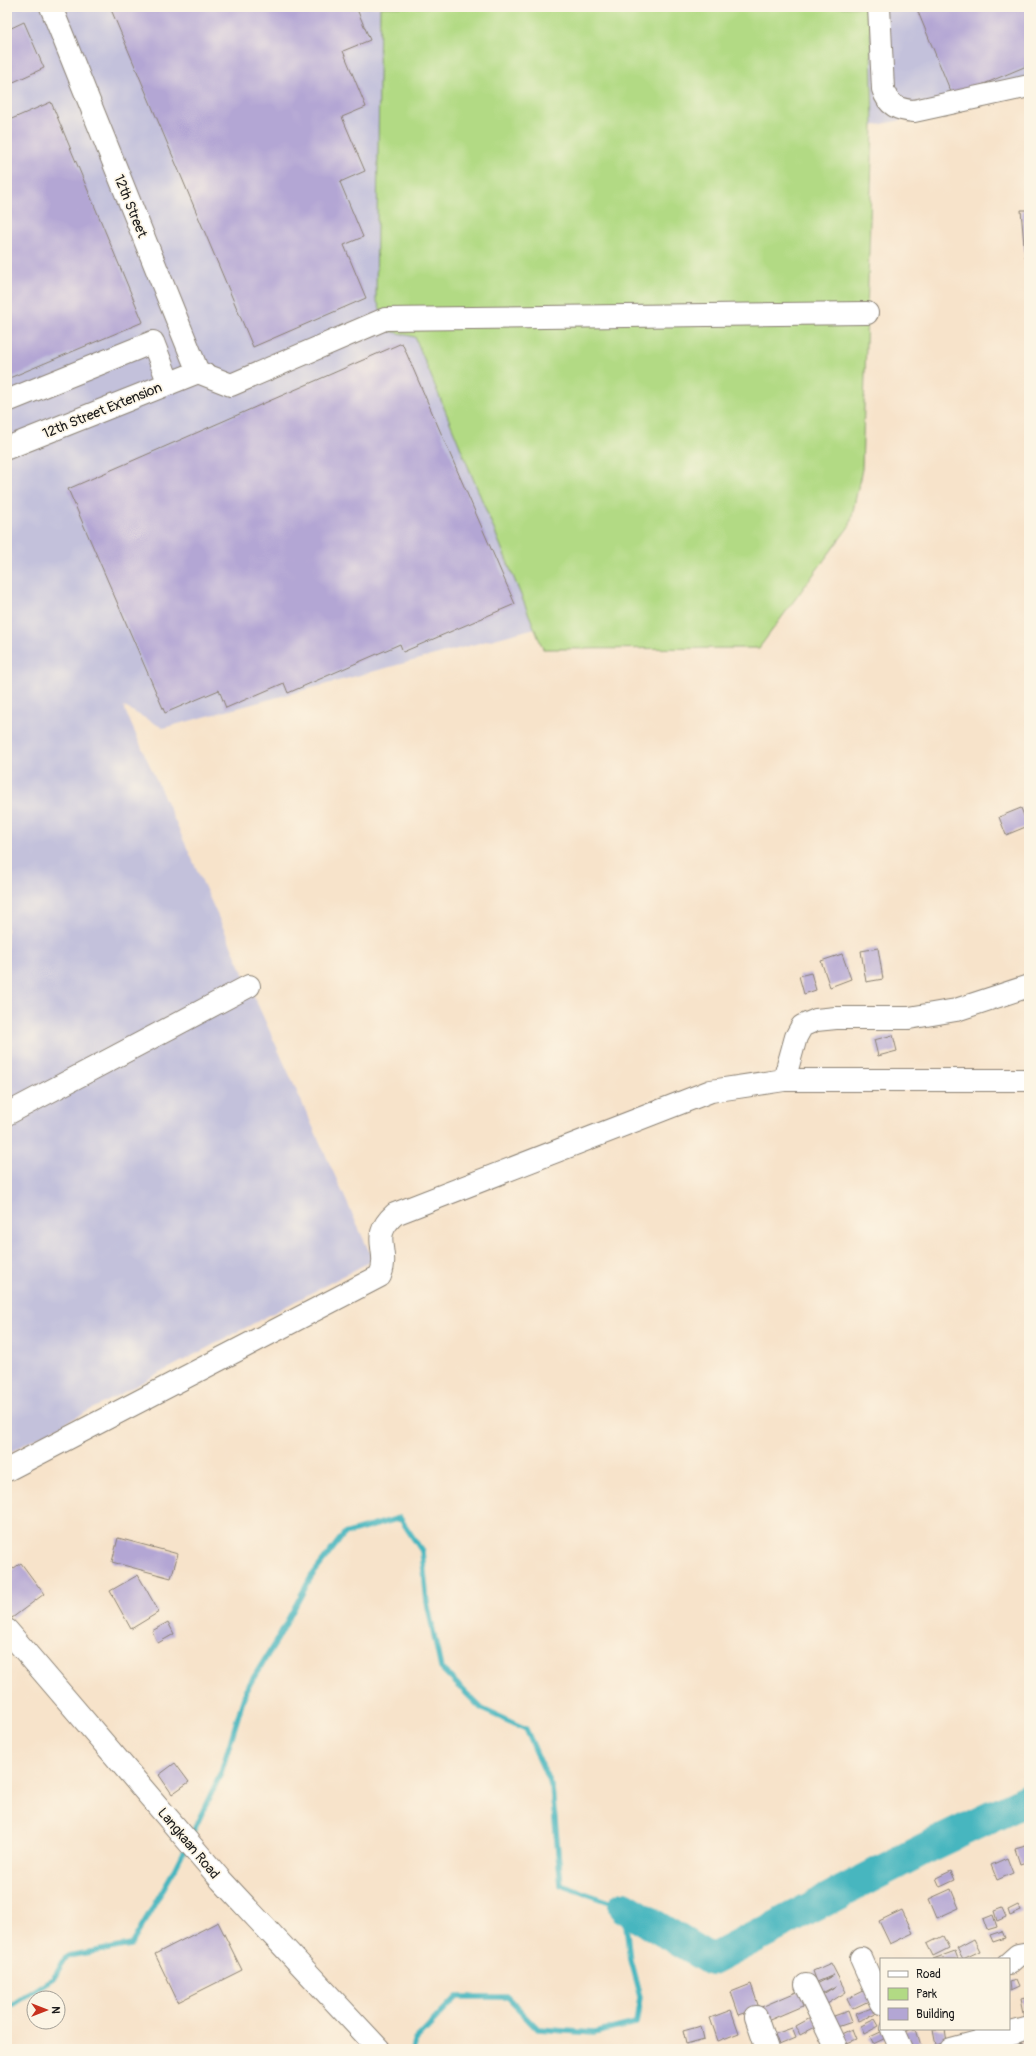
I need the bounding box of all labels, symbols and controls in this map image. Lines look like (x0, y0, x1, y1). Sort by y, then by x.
street label: 12th Street (110, 172, 151, 241)
street label: 12th Street Extension (40, 379, 164, 442)
street label: Langkaan Road (154, 1804, 223, 1882)
legend (880, 1958, 1010, 2030)
text: Road (916, 1967, 941, 1982)
text: Park (916, 1987, 937, 2002)
north arrow (26, 1990, 66, 2030)
text: N (49, 2006, 62, 2014)
text: Building (916, 2007, 955, 2022)

